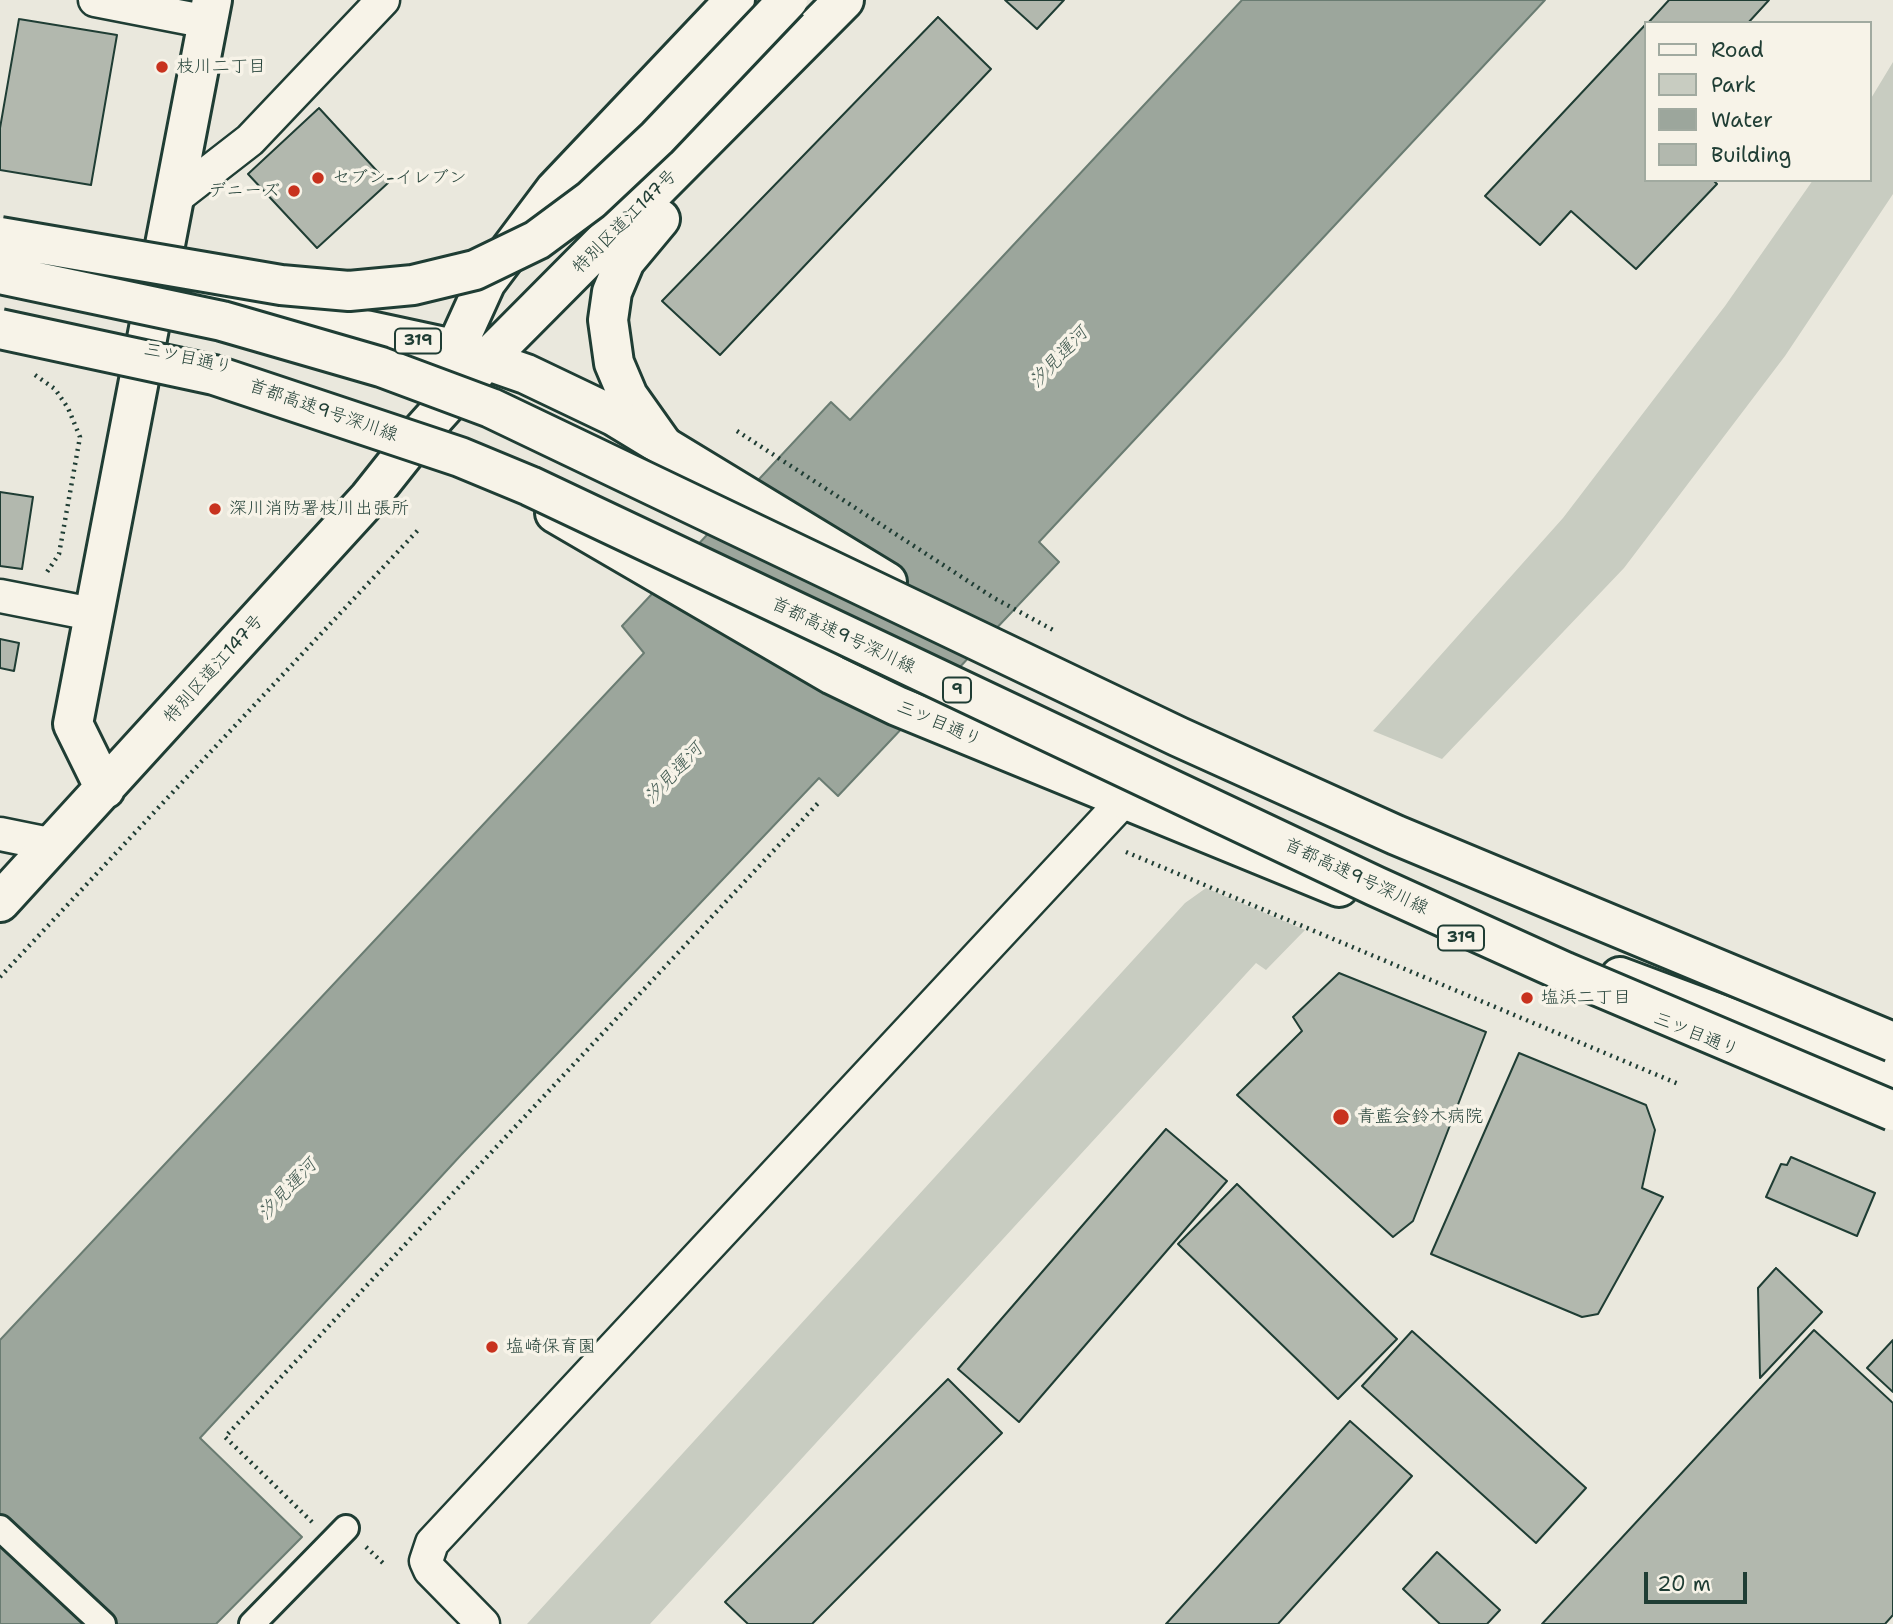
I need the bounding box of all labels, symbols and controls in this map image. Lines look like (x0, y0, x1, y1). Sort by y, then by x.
legend (1644, 21, 1872, 182)
text: Road (1711, 36, 1764, 64)
place label: 枝川二丁目 (176, 56, 266, 78)
marker: 枝川二丁目 (154, 59, 170, 75)
text: Park (1711, 71, 1756, 99)
text: Water (1711, 106, 1773, 134)
text: Building (1711, 141, 1791, 169)
street label: 特別区道江147号 (568, 165, 682, 279)
place label: セブン-イレブン (332, 167, 467, 189)
marker: セブン-イレブン (310, 170, 326, 186)
place label: デニーズ (208, 180, 280, 202)
marker: デニーズ (286, 183, 302, 199)
water label: 汐見運河 (1025, 322, 1093, 394)
road number: 319 (395, 328, 441, 354)
street label: 三ツ目通り (142, 339, 234, 379)
street label: 首都高速9号深川線 (245, 375, 401, 447)
place label: 深川消防署枝川出張所 (229, 498, 409, 520)
marker: 深川消防署枝川出張所 (207, 501, 223, 517)
street label: 首都高速9号深川線 (767, 593, 919, 679)
street label: 特別区道江147号 (160, 610, 268, 728)
road number: 9 (943, 678, 971, 702)
street label: 三ツ目通り (893, 696, 985, 752)
water label: 汐見運河 (640, 738, 708, 810)
street label: 首都高速9号深川線 (1280, 834, 1432, 920)
road number: 319 (1438, 926, 1484, 950)
place label: 塩浜二丁目 (1541, 987, 1631, 1009)
marker: 塩浜二丁目 (1519, 990, 1535, 1006)
street label: 三ツ目通り (1650, 1008, 1742, 1062)
place label: 青藍会鈴木病院 (1357, 1106, 1483, 1128)
marker: 青藍会鈴木病院 (1331, 1107, 1351, 1127)
water label: 汐見運河 (254, 1154, 322, 1226)
place label: 塩崎保育園 (506, 1336, 596, 1358)
marker: 塩崎保育園 (484, 1339, 500, 1355)
scale bar (1648, 1558, 1751, 1602)
text: 20 m (1657, 1570, 1711, 1598)

